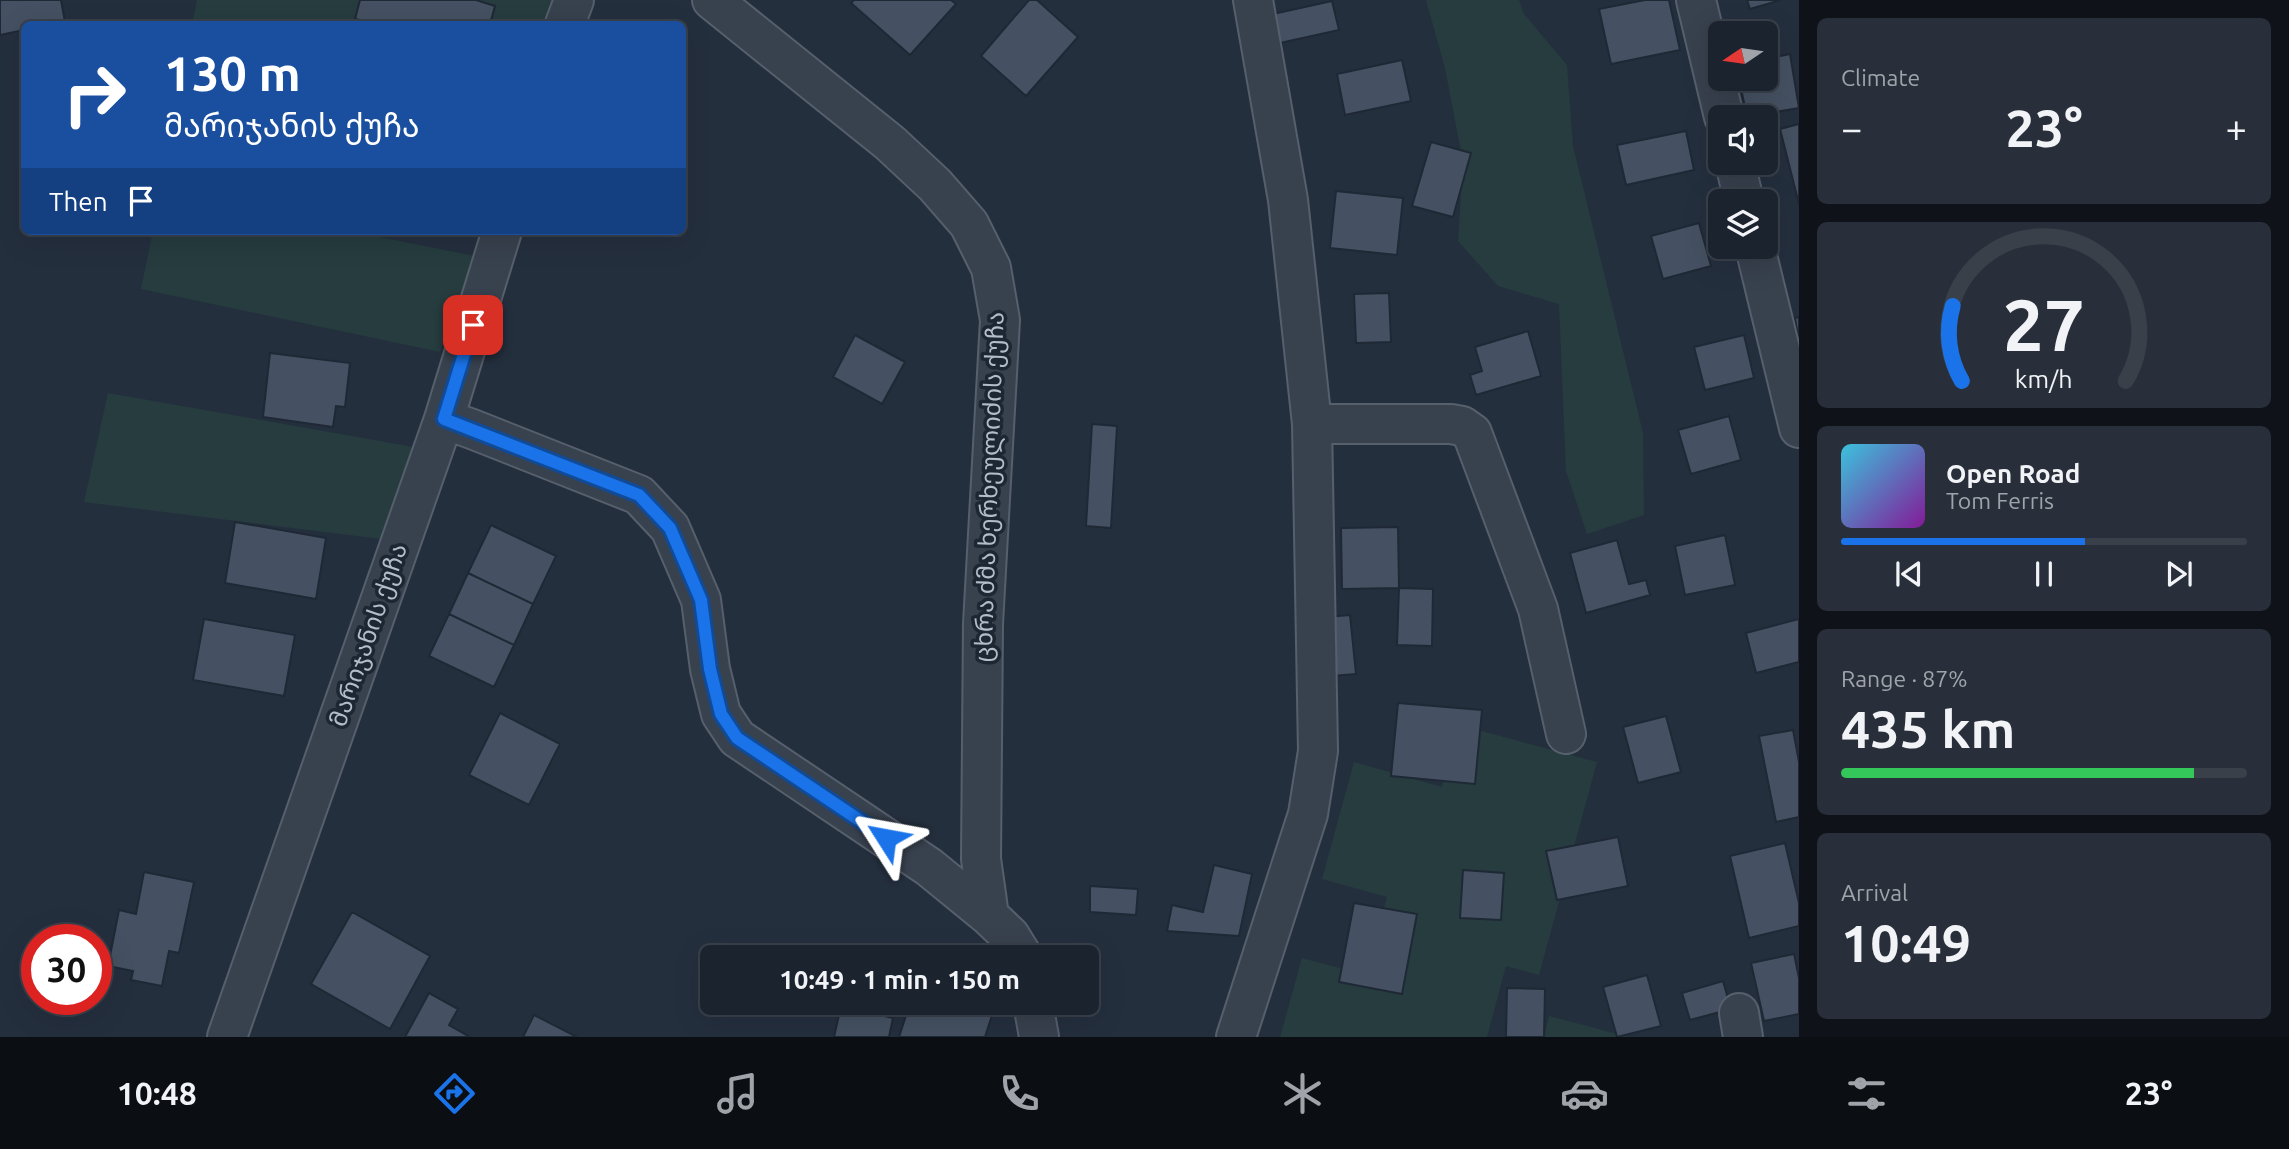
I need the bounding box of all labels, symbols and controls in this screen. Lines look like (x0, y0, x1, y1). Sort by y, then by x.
north arrow (1708, 21, 1778, 91)
map controls (1708, 21, 1778, 259)
text: 130 m (164, 45, 301, 100)
icon: right (49, 49, 140, 140)
text: Climate (1841, 65, 1920, 90)
text: 23° (2005, 99, 2083, 157)
button: sound (1708, 105, 1778, 175)
text: მარიჯანის ქუჩა (164, 107, 420, 143)
text: − (1841, 107, 1862, 149)
text: + (2226, 107, 2247, 149)
icon: arrive (122, 182, 160, 220)
text: Then (49, 187, 108, 216)
button: layers (1708, 189, 1778, 259)
text: 27 (2003, 283, 2085, 365)
pin (443, 295, 503, 355)
icon: arrive (454, 306, 492, 344)
street label: ცხრა ძმა ხერხეულიძის ქუჩა (969, 311, 1010, 663)
text: km/h (2015, 364, 2073, 392)
text: Open Road (1946, 459, 2080, 488)
text: Tom Ferris (1946, 488, 2054, 513)
street label: მარიჯანის ქუჩა (324, 540, 413, 730)
icon: previous (1890, 555, 1928, 593)
icon: pause (2025, 555, 2063, 593)
icon: next (2160, 555, 2198, 593)
text: Range · 87% (1841, 666, 1968, 691)
text: 435 km (1841, 700, 2015, 758)
position arrow (849, 801, 923, 875)
text: Arrival (1841, 880, 1908, 905)
text: 10:49 (1841, 914, 1971, 972)
speed limit sign: 30 (21, 924, 112, 1015)
text: 10:49 · 1 min · 150 m (779, 965, 1020, 994)
icon: directions (430, 1069, 479, 1118)
icon: music (713, 1069, 762, 1118)
icon: phone (995, 1069, 1044, 1118)
icon: climate (1278, 1069, 1327, 1118)
icon: car (1560, 1069, 1609, 1118)
icon: filters (1842, 1069, 1891, 1118)
text: 10:48 (117, 1075, 197, 1111)
text: 23° (2125, 1075, 2172, 1111)

